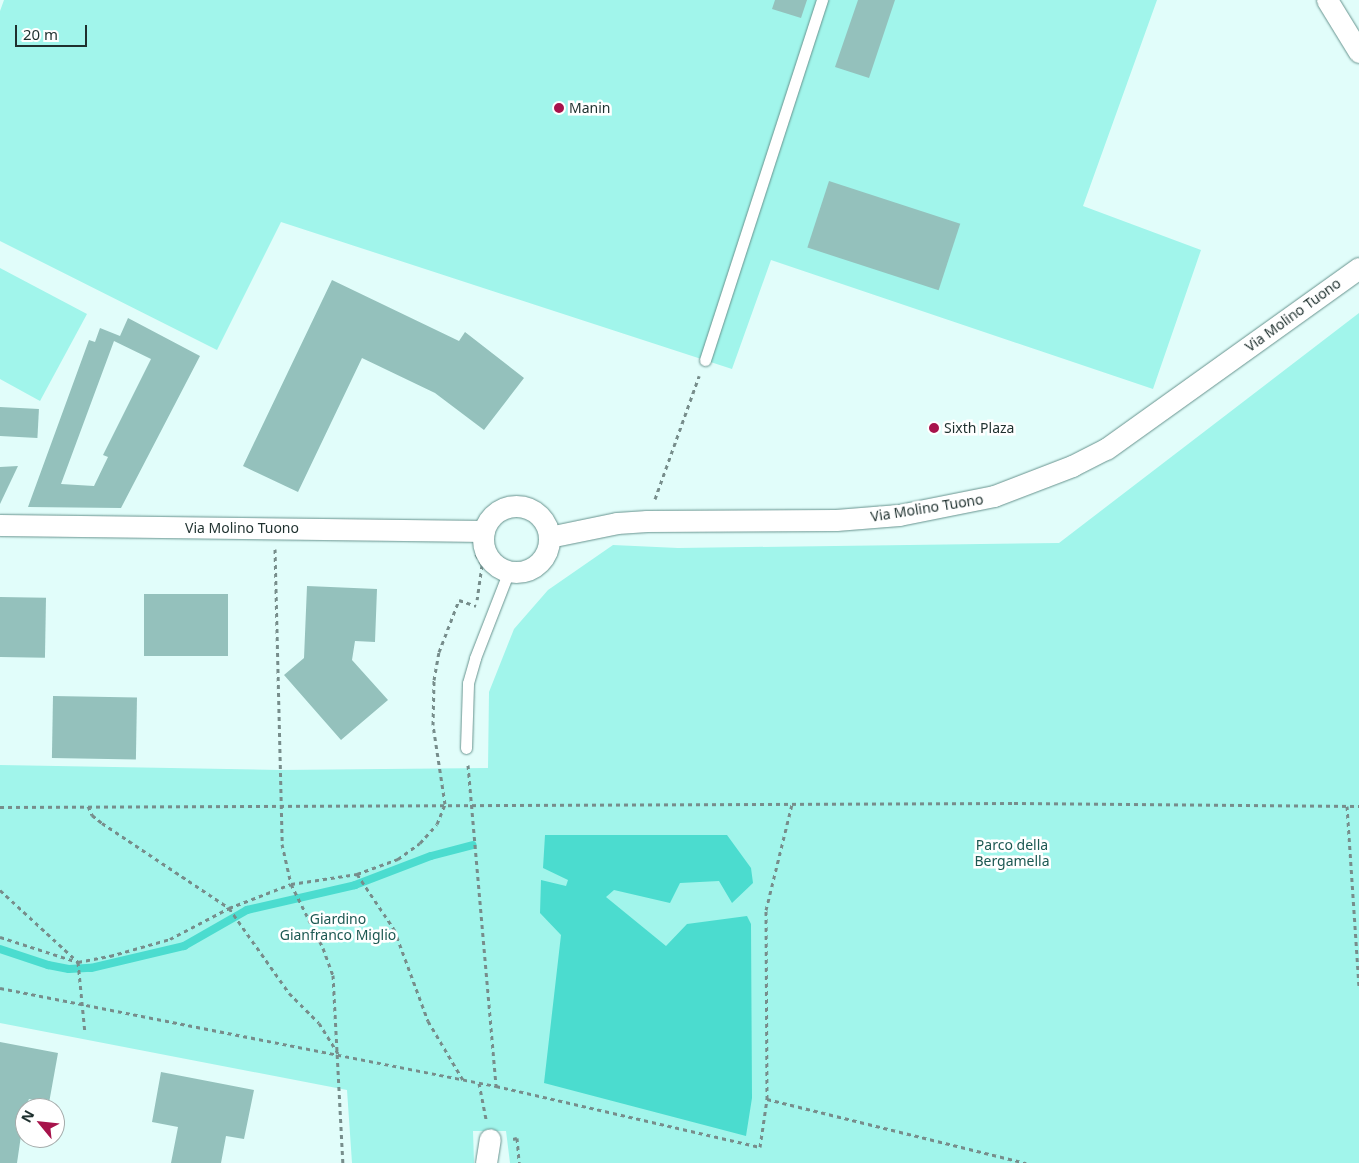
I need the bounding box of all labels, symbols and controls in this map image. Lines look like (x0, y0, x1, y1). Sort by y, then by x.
scale bar (18, 15, 90, 47)
text: 20 m (23, 24, 58, 44)
place label: Manin (569, 100, 610, 116)
marker: Manin (553, 102, 565, 114)
street label: Via Molino Tuono (1242, 275, 1344, 355)
place label: Sixth Plaza (944, 420, 1014, 436)
marker: Sixth Plaza (928, 422, 940, 434)
street label: Via Molino Tuono (869, 491, 985, 525)
street label: Via Molino Tuono (185, 520, 299, 536)
park label: Parco della Bergamella (974, 837, 1050, 870)
park label: Giardino Gianfranco Miglio (280, 911, 396, 944)
north arrow (15, 1098, 65, 1148)
text: N (16, 1107, 38, 1126)

